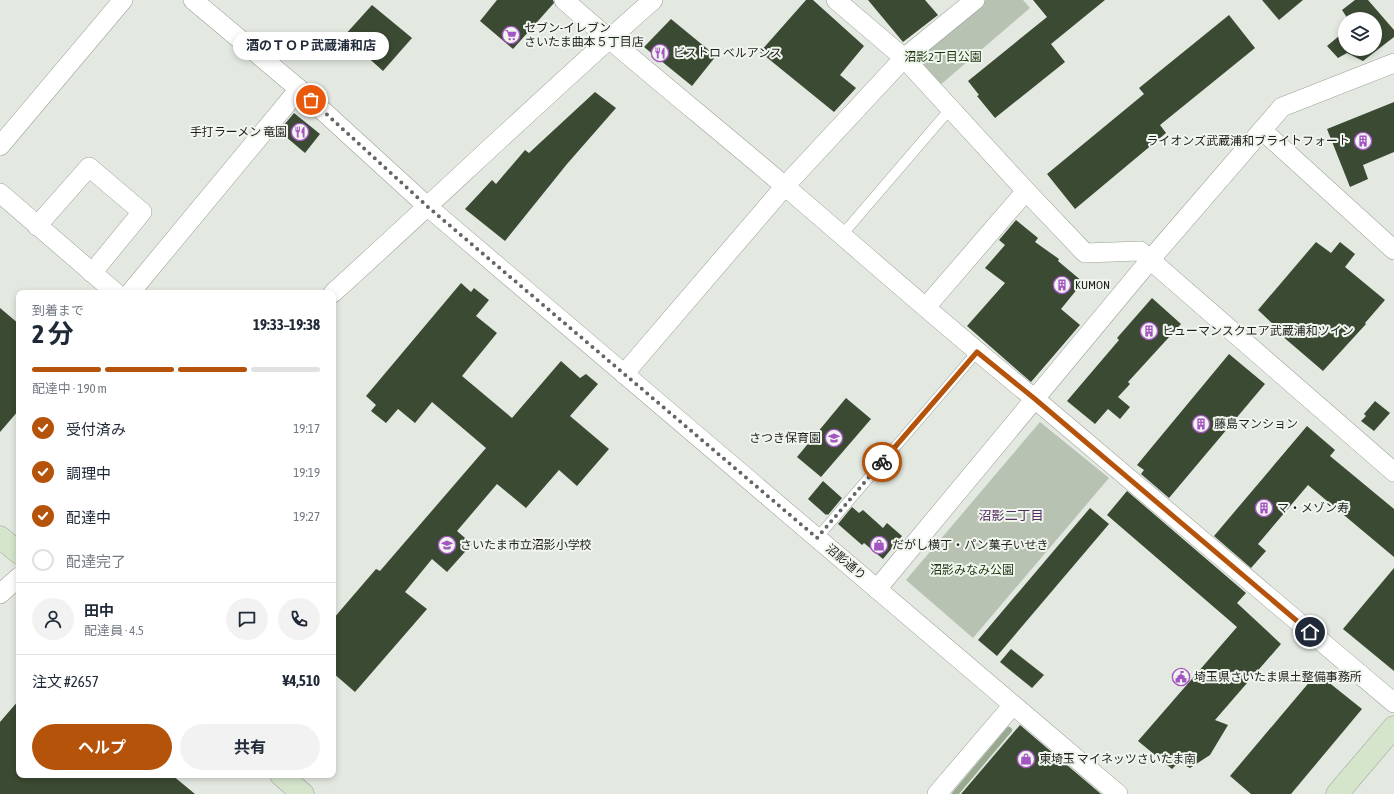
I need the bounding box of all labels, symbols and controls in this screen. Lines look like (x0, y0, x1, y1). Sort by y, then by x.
map controls (1338, 12, 1382, 56)
button: layers (1338, 12, 1382, 56)
place label: セブン-イレブン さいたま曲本５丁目店 (524, 21, 644, 49)
supermarket icon: セブン-イレブン さいたま曲本５丁目店 (501, 25, 521, 45)
callout: 酒のＴＯＰ武蔵浦和店 (233, 32, 389, 60)
text: 酒のＴＯＰ武蔵浦和店 (246, 38, 376, 53)
restaurant icon: ビストロ ベルアンス (650, 43, 670, 63)
place label: ビストロ ベルアンス (673, 46, 782, 60)
park label: 沼影2丁目公園 (904, 50, 982, 64)
pin (294, 83, 328, 117)
icon: bag (300, 89, 322, 111)
restaurant icon: 手打ラーメン 竜園 (290, 122, 310, 142)
place label: 手打ラーメン 竜園 (190, 125, 287, 139)
building icon: ライオンズ武蔵浦和ブライトフォート (1353, 131, 1373, 151)
place label: ライオンズ武蔵浦和ブライトフォート (1146, 134, 1350, 148)
building icon: KUMON (1052, 275, 1072, 295)
place label: KUMON (1075, 278, 1110, 292)
text: 到着まで (32, 303, 84, 318)
text: 19:33–19:38 (253, 316, 320, 333)
text: 2 分 (32, 319, 74, 349)
building icon: ヒューマンスクエア武蔵浦和ツイン (1139, 321, 1159, 341)
place label: ヒューマンスクエア武蔵浦和ツイン (1162, 324, 1354, 338)
text: 配達中 · 190 m (32, 381, 107, 396)
building icon: 藤島マンション (1191, 414, 1211, 434)
icon: check (32, 417, 54, 439)
place label: 藤島マンション (1214, 417, 1298, 431)
text: 受付済み (66, 421, 126, 438)
text: 19:17 (293, 421, 320, 436)
school or university icon: さつき保育園 (824, 428, 844, 448)
place label: さつき保育園 (749, 431, 821, 445)
courier (862, 442, 902, 482)
icon: bike (871, 451, 893, 473)
icon: check (32, 461, 54, 483)
text: 調理中 (66, 465, 111, 482)
text: 19:19 (293, 465, 320, 480)
building icon: マ・メゾン寿 (1254, 498, 1274, 518)
place label: マ・メゾン寿 (1277, 501, 1349, 515)
icon: check (32, 505, 54, 527)
district label: 沼影二丁目 (978, 508, 1044, 523)
text: 配達中 (66, 509, 111, 526)
text: 19:27 (293, 509, 320, 524)
school or university icon: さいたま市立沼影小学校 (437, 535, 457, 555)
shop icon: だがし横丁・パン菓子いせき (869, 535, 889, 555)
place label: さいたま市立沼影小学校 (460, 538, 592, 552)
place label: だがし横丁・パン菓子いせき (892, 538, 1049, 552)
street label: 沼影通り (823, 541, 869, 583)
text: 配達完了 (66, 553, 126, 570)
park label: 沼影みなみ公園 (930, 563, 1014, 577)
button: person (32, 598, 74, 640)
button: chat (226, 598, 268, 640)
button: phone (278, 598, 320, 640)
text: 田中 (84, 602, 114, 619)
pin (1293, 615, 1327, 649)
icon: home (1299, 621, 1321, 643)
text: 配達員 · 4.5 (84, 623, 144, 638)
public building icon: 埼玉県さいたま県土整備事務所 (1171, 667, 1191, 687)
place label: 埼玉県さいたま県土整備事務所 (1194, 670, 1362, 684)
text: ¥4,510 (282, 672, 320, 689)
text: 注文 #2657 (32, 673, 99, 690)
button: ヘルプ (32, 724, 172, 770)
button: 共有 (180, 724, 320, 770)
shop icon: 東埼玉 マイネッツさいたま南 (1016, 749, 1036, 769)
place label: 東埼玉 マイネッツさいたま南 (1039, 752, 1196, 766)

